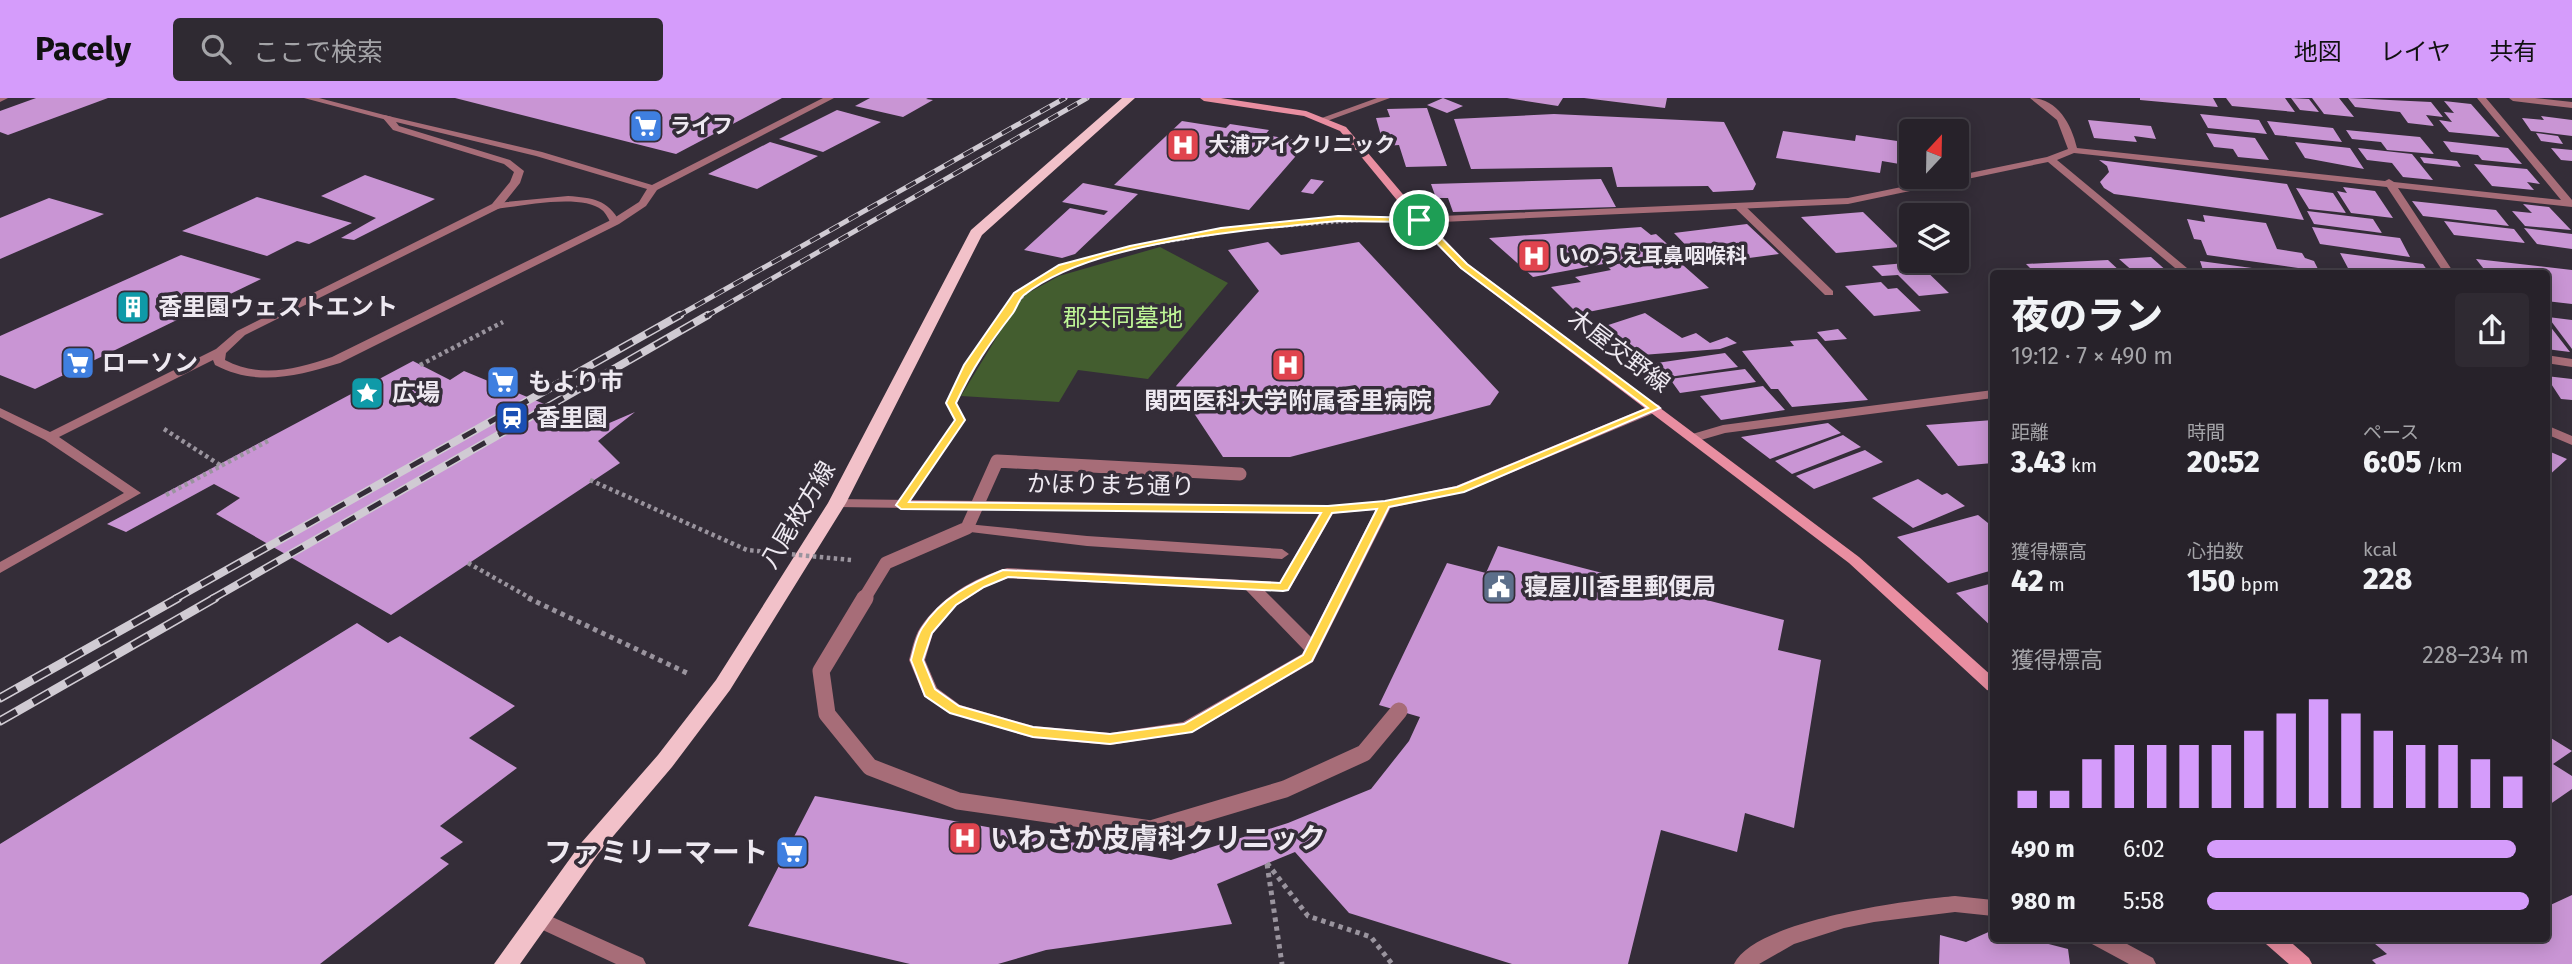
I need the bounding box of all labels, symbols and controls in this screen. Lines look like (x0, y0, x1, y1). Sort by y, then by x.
search box (173, 18, 663, 81)
text: Pacely (35, 29, 131, 69)
icon: search (197, 30, 235, 68)
text: ここで検索 (253, 37, 383, 68)
text: 地図 (2294, 38, 2342, 66)
text: レイヤ (2380, 38, 2451, 66)
text: 共有 (2489, 38, 2537, 66)
supermarket icon: ライフ (627, 107, 665, 145)
place label: ライフ (670, 113, 733, 139)
north arrow (1899, 119, 1969, 189)
map controls (1899, 119, 1969, 273)
hospital icon: 大浦アイクリニック (1164, 126, 1202, 164)
place label: 大浦アイクリニック (1208, 132, 1396, 158)
pin (1389, 190, 1449, 250)
icon: arrive (1400, 201, 1438, 239)
button: layers (1899, 203, 1969, 273)
hospital icon: いのうえ耳鼻咽喉科 (1515, 237, 1553, 275)
place label: いのうえ耳鼻咽喉科 (1558, 243, 1747, 269)
building icon: 香里園ウェストエント (114, 288, 152, 326)
place label: 香里園ウェストエント (158, 293, 398, 321)
text: 夜のラン (2011, 293, 2163, 339)
button: share (2455, 293, 2529, 367)
park label: 郡共同墓地 (1063, 304, 1183, 332)
street label: 木屋交野線 (1563, 304, 1675, 398)
text: 19:12 · 7 × 490 m (2011, 342, 2173, 370)
supermarket icon: ローソン (59, 344, 97, 382)
hospital icon: 関西医科大学附属香里病院 (1269, 346, 1307, 384)
place label: ローソン (102, 349, 198, 377)
supermarket icon: もより市 (484, 363, 522, 401)
place label: もより市 (528, 368, 624, 396)
place icon: 広場 (348, 374, 386, 412)
place label: 広場 (392, 379, 440, 407)
place label: 関西医科大学附属香里病院 (1144, 387, 1432, 415)
station icon: 香里園 (493, 399, 531, 437)
place label: 香里園 (536, 404, 608, 432)
text: 距離 (2011, 421, 2049, 444)
text: 時間 (2187, 421, 2225, 444)
text: ペース (2363, 421, 2419, 444)
text: 3.43 (2011, 444, 2066, 480)
text: 20:52 (2187, 444, 2260, 480)
text: 6:05 (2363, 444, 2422, 480)
text: km (2066, 454, 2097, 477)
text: /km (2422, 454, 2463, 477)
street label: 八尾枚方線 (755, 456, 841, 574)
street label: かほりまち通り (1027, 470, 1195, 500)
text: kcal (2363, 538, 2397, 561)
text: 獲得標高 (2011, 540, 2087, 563)
text: 心拍数 (2187, 540, 2244, 563)
text: 228 (2363, 561, 2412, 597)
text: 42 (2011, 563, 2043, 599)
text: 150 (2187, 563, 2235, 599)
public building icon: 寝屋川香里郵便局 (1480, 568, 1518, 606)
place label: 寝屋川香里郵便局 (1524, 573, 1716, 601)
text: m (2043, 573, 2065, 596)
text: bpm (2235, 573, 2279, 596)
text: 228–234 m (2422, 641, 2529, 669)
text: 獲得標高 (2011, 646, 2103, 674)
hospital icon: いわさか皮膚科クリニック (946, 819, 984, 857)
place label: いわさか皮膚科クリニック (990, 822, 1326, 855)
supermarket icon: ファミリーマート (773, 833, 811, 871)
text: 490 m (2011, 835, 2075, 863)
text: 6:02 (2123, 835, 2165, 863)
place label: ファミリーマート (544, 836, 768, 869)
text: 980 m (2011, 887, 2076, 915)
text: 5:58 (2123, 887, 2164, 915)

